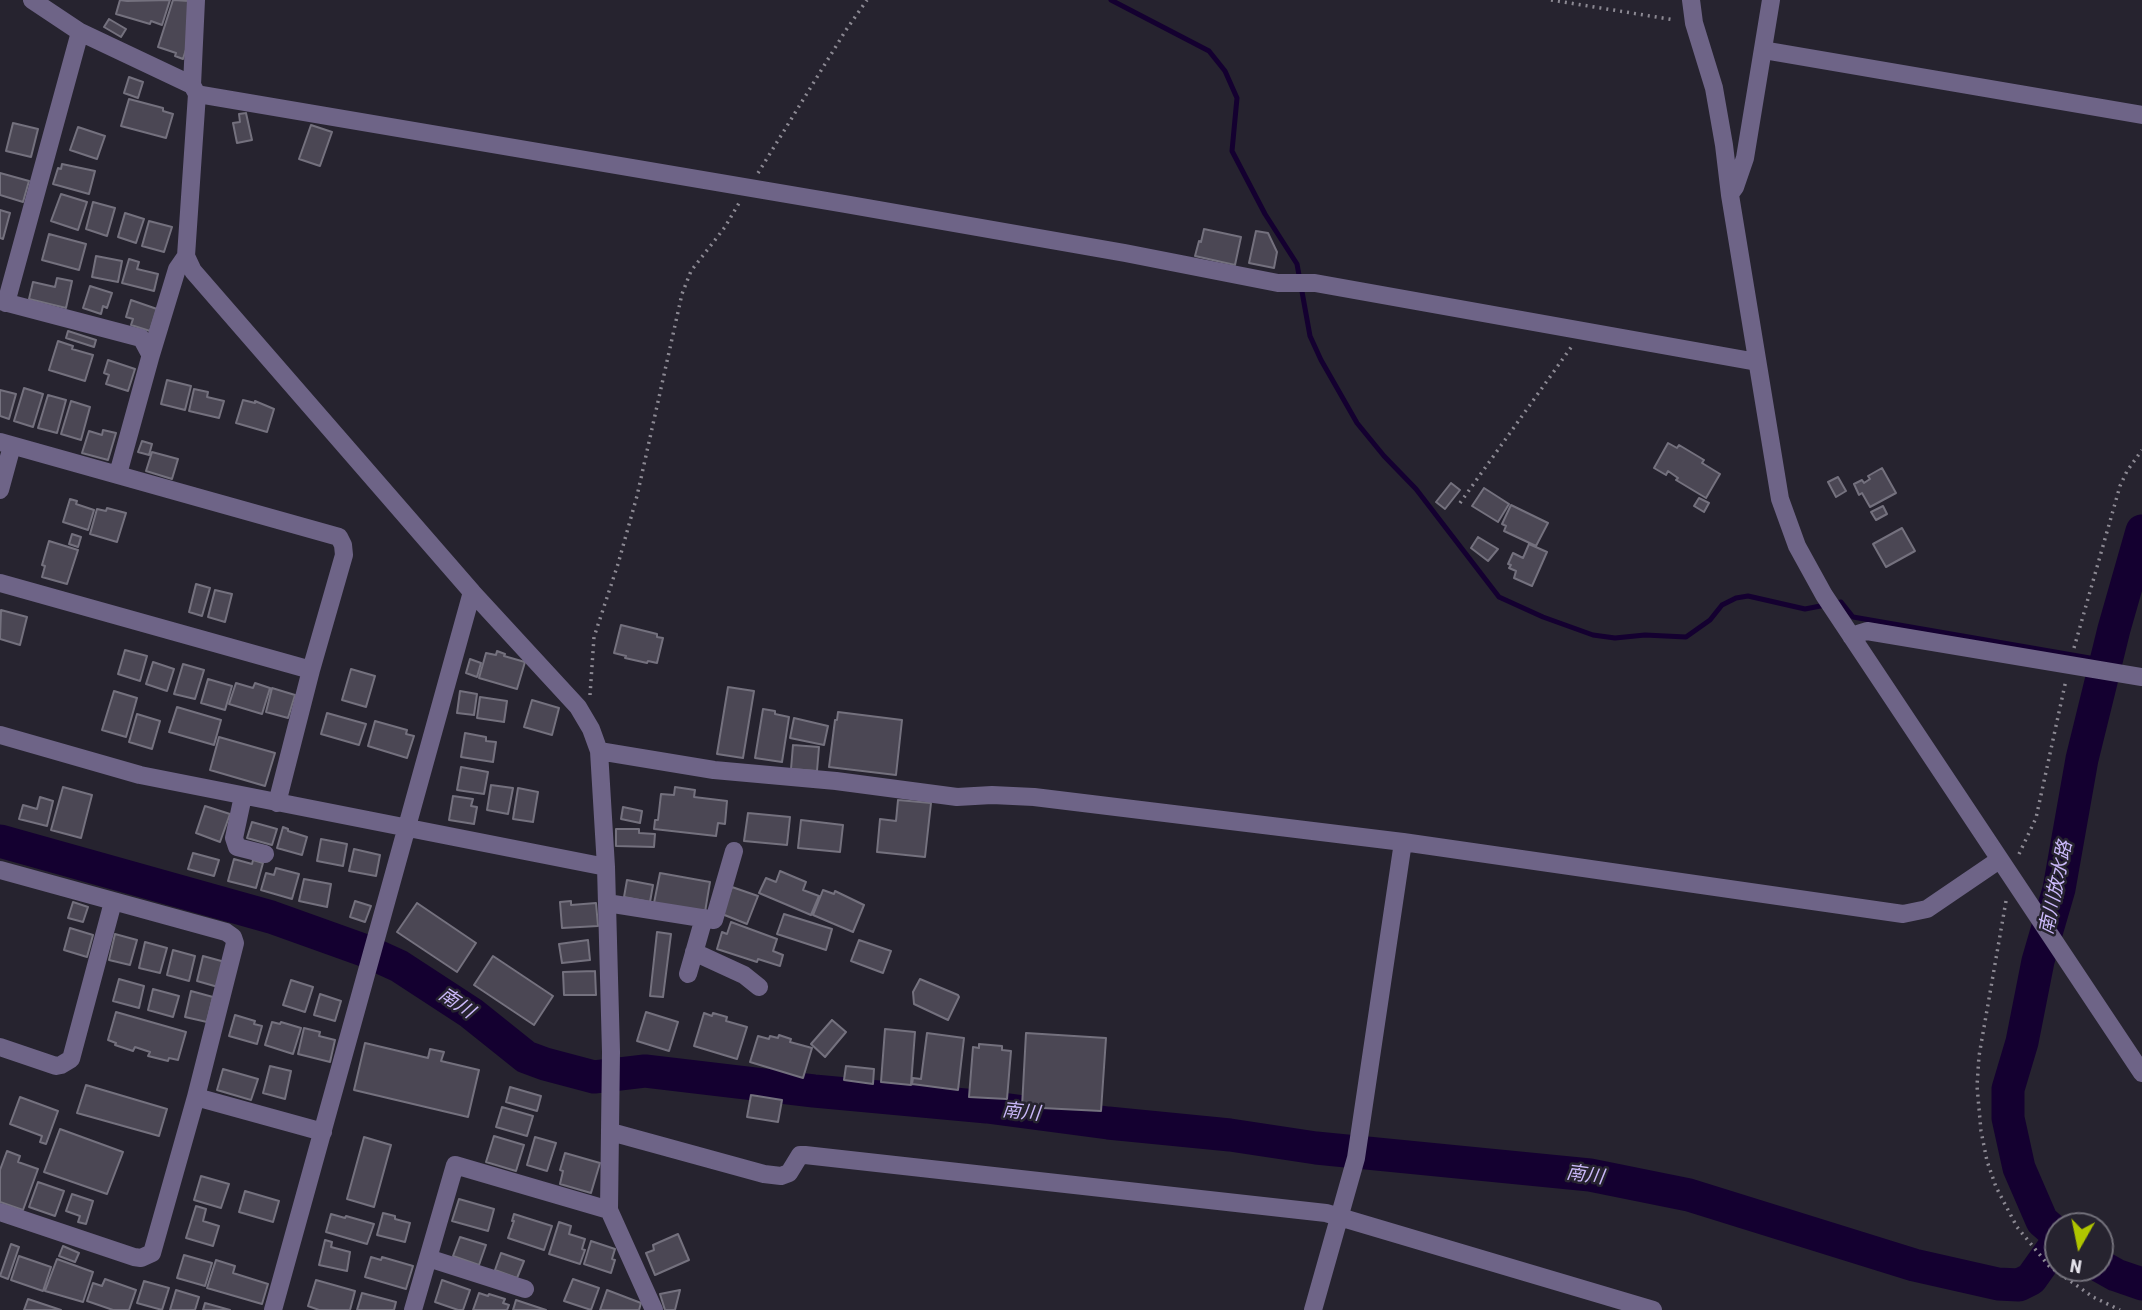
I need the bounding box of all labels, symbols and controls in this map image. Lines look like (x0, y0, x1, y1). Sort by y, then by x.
water label: 南川放水路 (2036, 839, 2078, 937)
water label: 南川 (434, 984, 478, 1024)
water label: 南川 (1001, 1100, 1041, 1126)
water label: 南川 (1565, 1162, 1605, 1190)
north arrow (2044, 1212, 2114, 1282)
text: N (2068, 1254, 2084, 1279)

